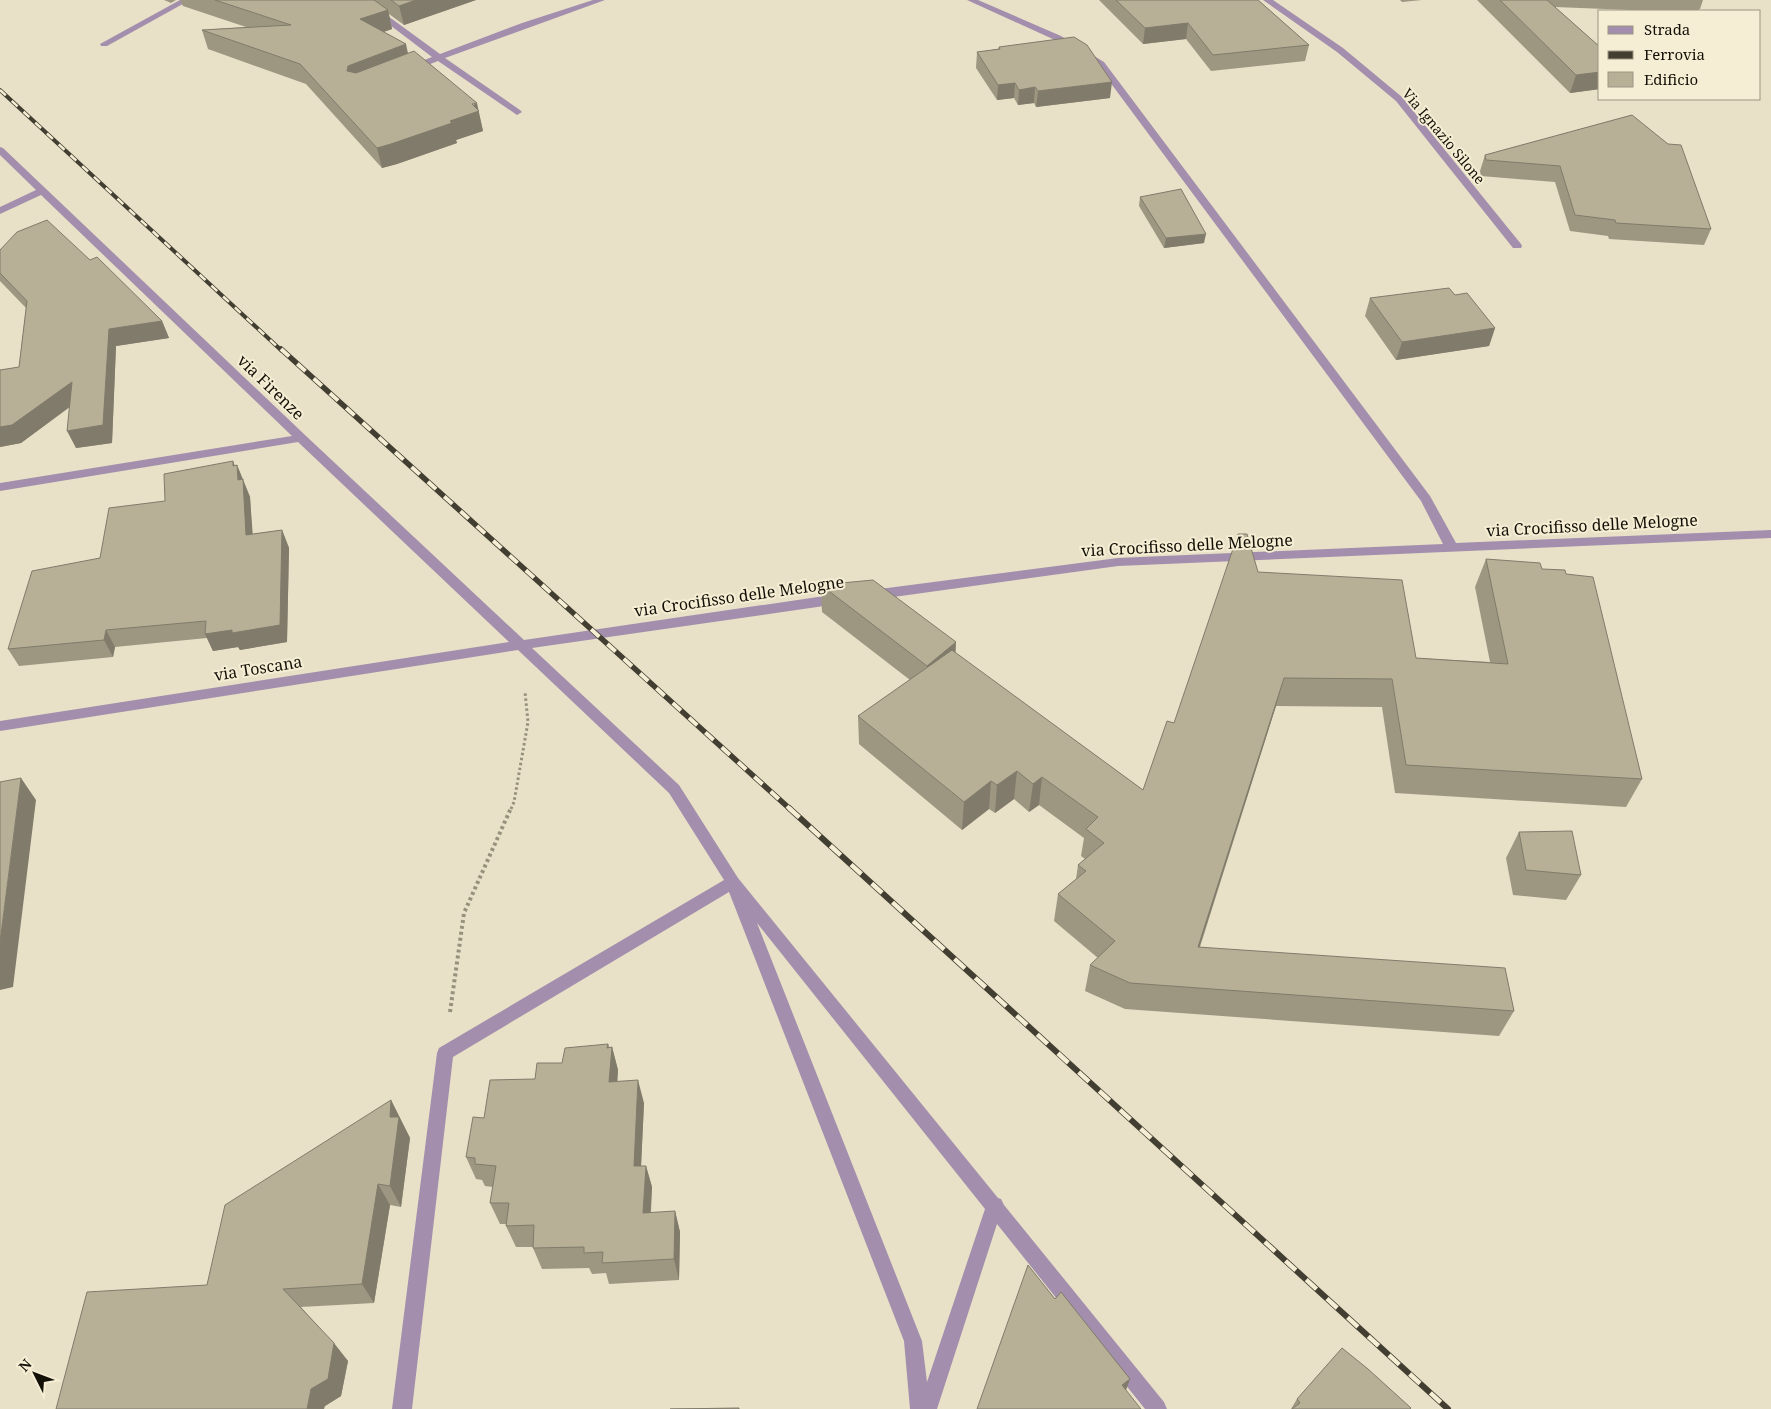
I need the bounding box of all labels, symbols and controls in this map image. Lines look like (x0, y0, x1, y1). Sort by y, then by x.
legend (1598, 10, 1761, 100)
text: Strada (1644, 19, 1690, 39)
text: Ferrovia (1644, 44, 1705, 64)
text: Edificio (1644, 69, 1698, 89)
street label: Via Ignazio Silone (1398, 84, 1490, 188)
street label: via Firenze (233, 349, 309, 425)
street label: via Crocifisso delle Melogne (1486, 508, 1698, 542)
street label: via Crocifisso delle Melogne (1081, 528, 1293, 562)
street label: via Crocifisso delle Melogne (633, 570, 845, 622)
street label: via Toscana (212, 650, 304, 686)
north arrow (10, 1349, 60, 1399)
text: N (14, 1355, 36, 1375)

